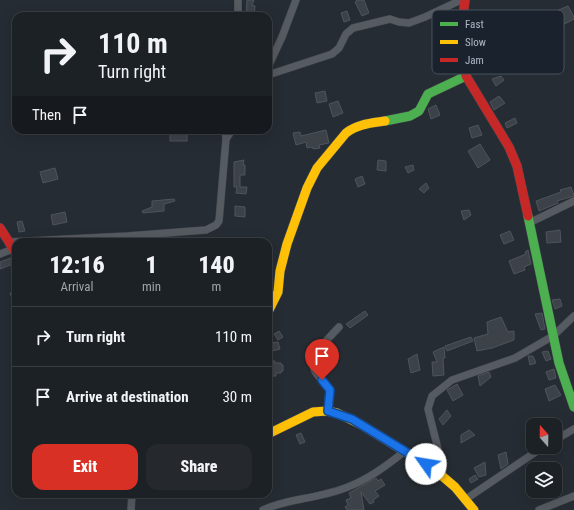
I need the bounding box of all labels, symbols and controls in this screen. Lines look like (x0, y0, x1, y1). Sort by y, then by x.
legend (432, 10, 564, 74)
text: Fast (465, 18, 484, 31)
text: 110 m (98, 27, 168, 60)
icon: right (32, 28, 84, 80)
text: Slow (465, 36, 486, 49)
text: Jam (465, 54, 484, 67)
text: Turn right (98, 61, 166, 82)
icon: arrive (69, 104, 91, 126)
text: Then (32, 106, 61, 124)
text: 12:16 (49, 251, 105, 279)
text: 1 (145, 251, 158, 279)
text: 140 (198, 251, 235, 279)
text: Arrival (60, 279, 94, 294)
text: min (142, 279, 161, 294)
text: m (212, 279, 221, 294)
icon: right (32, 326, 54, 348)
text: Turn right (66, 328, 125, 346)
text: 110 m (215, 328, 252, 346)
pin (305, 339, 339, 380)
icon: arrive (311, 345, 333, 367)
icon: arrive (32, 386, 54, 408)
text: Arrive at destination (66, 388, 189, 406)
text: 30 m (222, 388, 252, 406)
north arrow (526, 418, 562, 454)
map controls (526, 418, 562, 498)
position arrow (405, 443, 447, 485)
button: Exit (32, 444, 138, 490)
button: Share (146, 444, 252, 490)
button: layers (526, 462, 562, 498)

